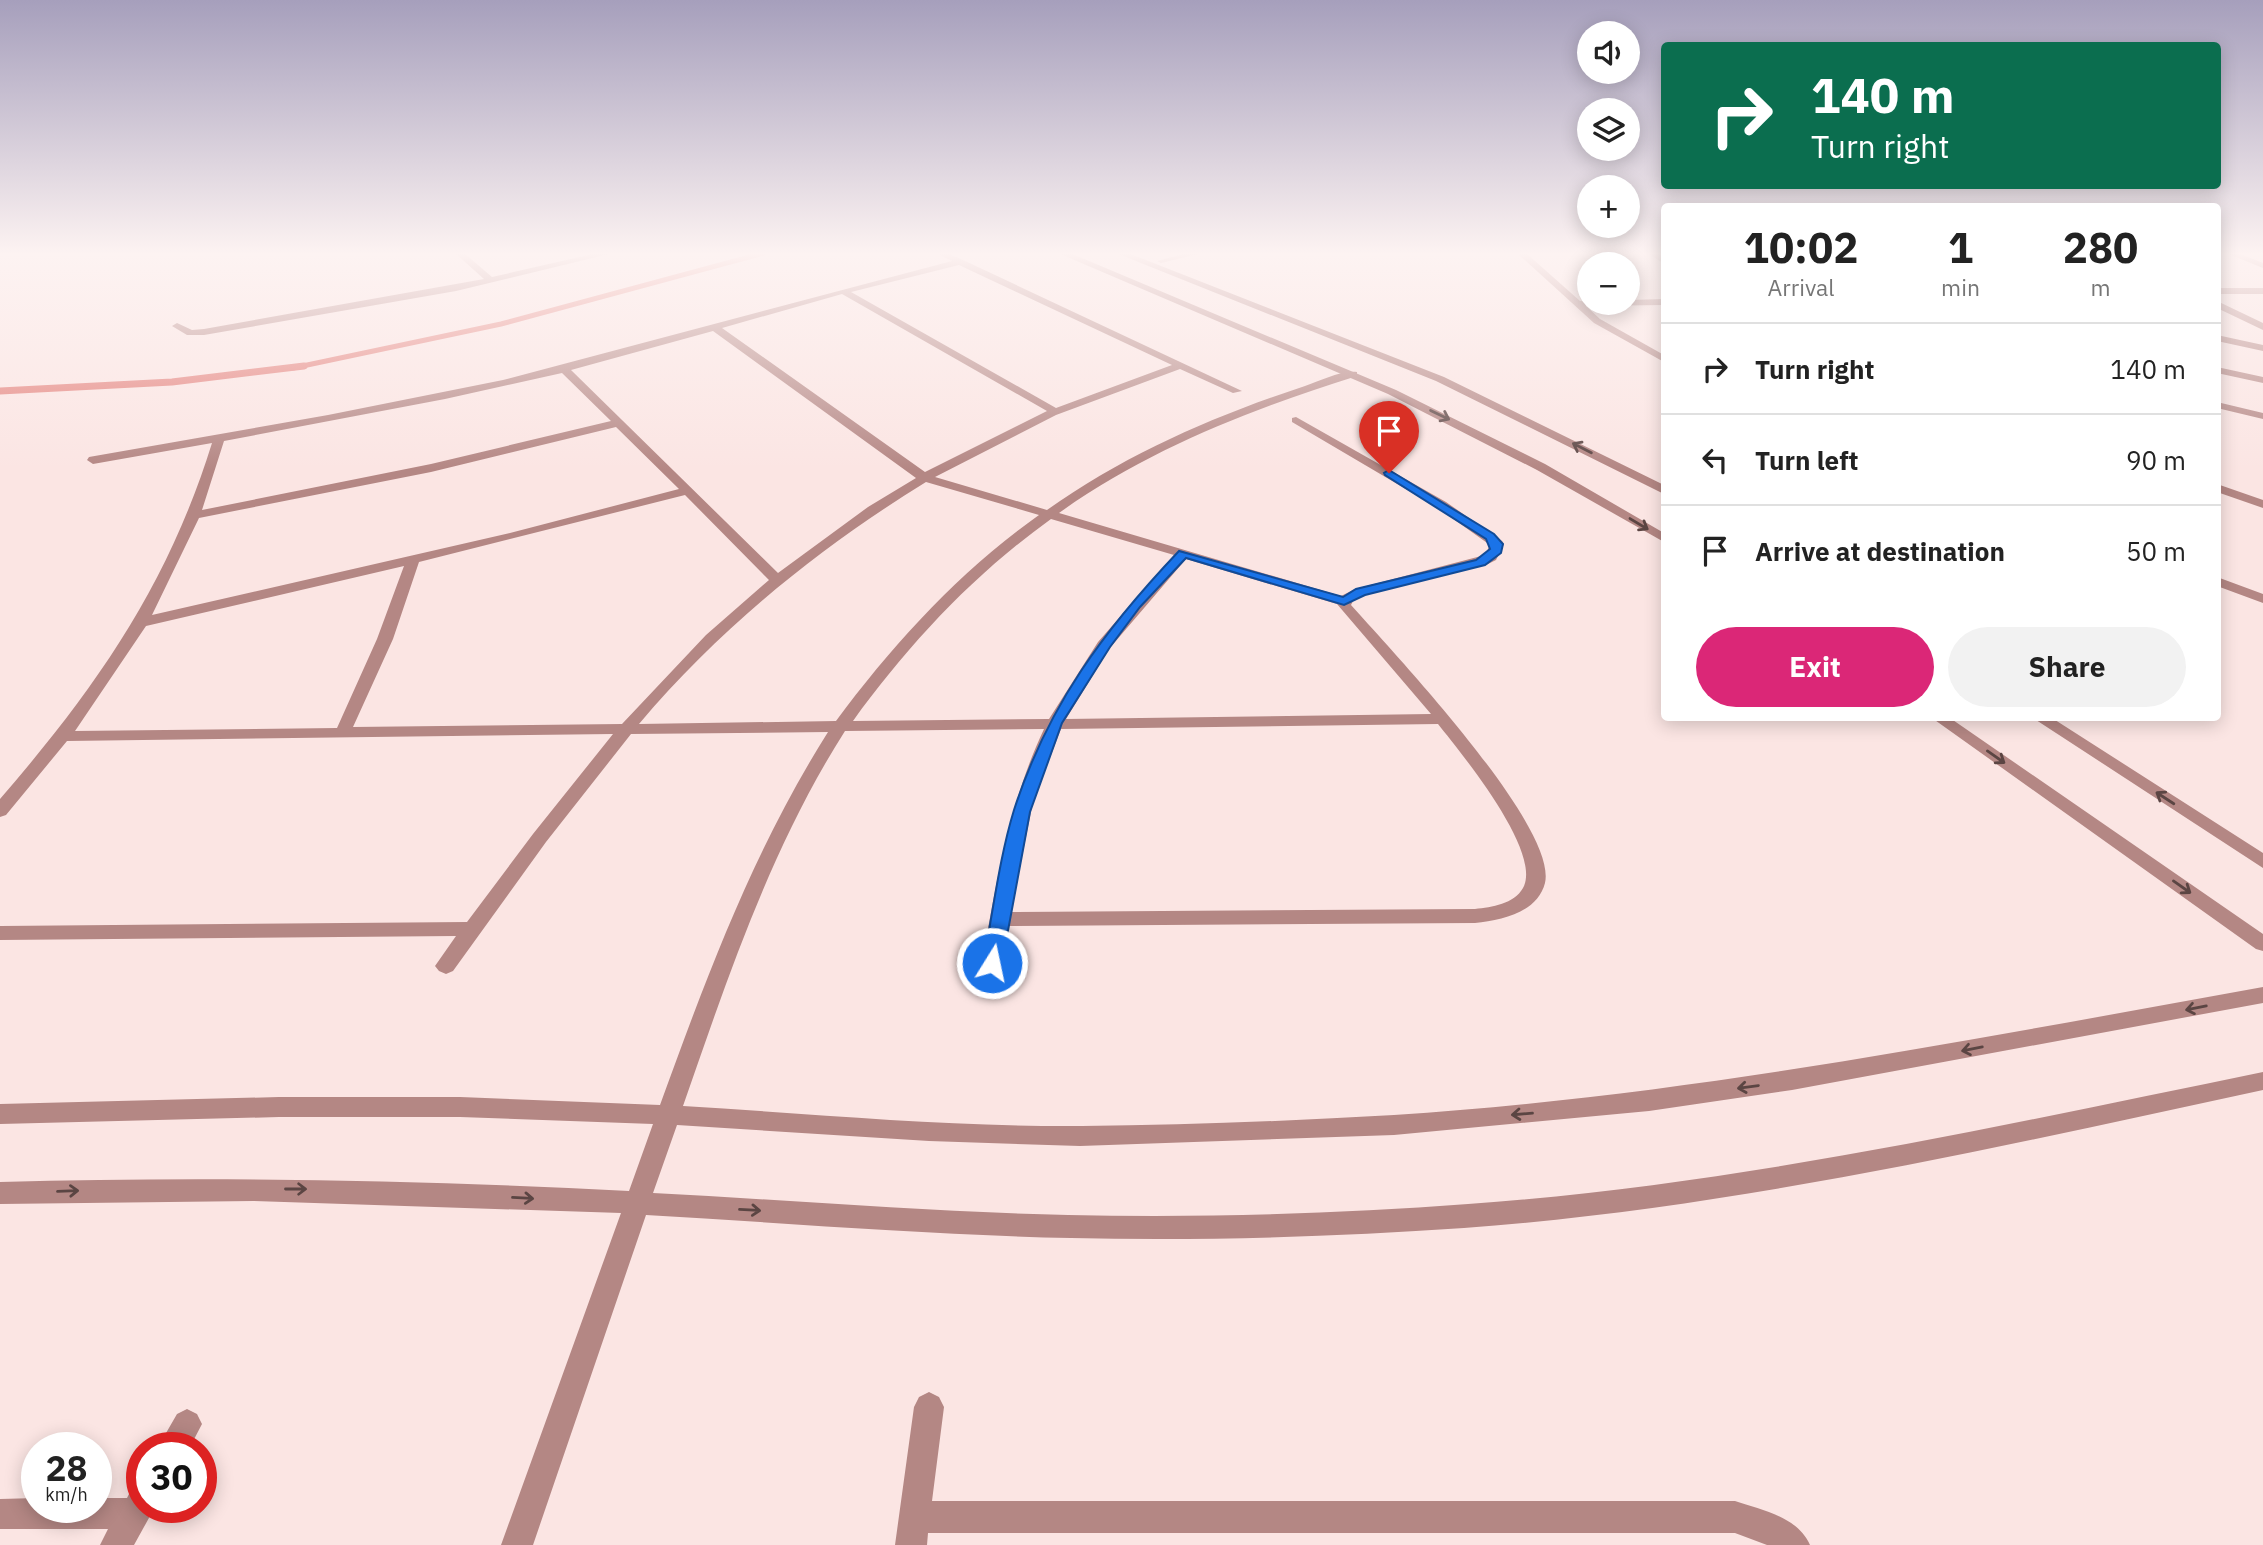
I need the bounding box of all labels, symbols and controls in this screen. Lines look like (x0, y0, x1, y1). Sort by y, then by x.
map controls (1577, 21, 1640, 315)
button: sound (1577, 21, 1640, 84)
text: 140 m (1811, 63, 1955, 126)
icon: right (1696, 70, 1787, 161)
button: layers (1577, 98, 1640, 161)
text: Turn right (1811, 125, 1949, 167)
button: + (1577, 175, 1640, 238)
text: 10:02 (1744, 220, 1858, 275)
text: 1 (1948, 220, 1973, 275)
text: 280 (2063, 220, 2138, 275)
button: − (1577, 252, 1640, 315)
text: Arrival (1768, 272, 1835, 302)
text: min (1941, 272, 1980, 302)
text: m (2090, 272, 2111, 302)
icon: right (1696, 350, 1734, 388)
text: Turn right (1755, 352, 1874, 386)
text: 140 m (2110, 352, 2186, 386)
pin (1359, 401, 1419, 473)
one-way arrow (1429, 409, 1450, 422)
icon: arrive (1370, 412, 1408, 450)
one-way arrow (1572, 440, 1593, 454)
icon: left (1696, 441, 1734, 479)
text: Turn left (1755, 443, 1858, 477)
text: 90 m (2126, 443, 2186, 477)
one-way arrow (1629, 517, 1649, 531)
icon: arrive (1696, 532, 1734, 570)
text: Arrive at destination (1755, 534, 2005, 568)
text: 50 m (2126, 534, 2186, 568)
button: Exit (1696, 627, 1934, 707)
button: Share (1948, 627, 2186, 707)
one-way arrow (1985, 750, 2005, 764)
one-way arrow (2156, 791, 2175, 805)
one-way arrow (2172, 880, 2191, 894)
position arrow (955, 926, 1029, 1000)
one-way arrow (2185, 1001, 2208, 1015)
one-way arrow (1961, 1043, 1984, 1056)
one-way arrow (1737, 1081, 1760, 1094)
one-way arrow (1511, 1108, 1534, 1121)
one-way arrow (284, 1182, 307, 1196)
one-way arrow (56, 1184, 79, 1197)
one-way arrow (511, 1191, 534, 1204)
one-way arrow (738, 1203, 761, 1216)
speed limit sign: 30 (126, 1432, 217, 1523)
text: 28 (45, 1445, 88, 1491)
text: km/h (45, 1483, 88, 1506)

